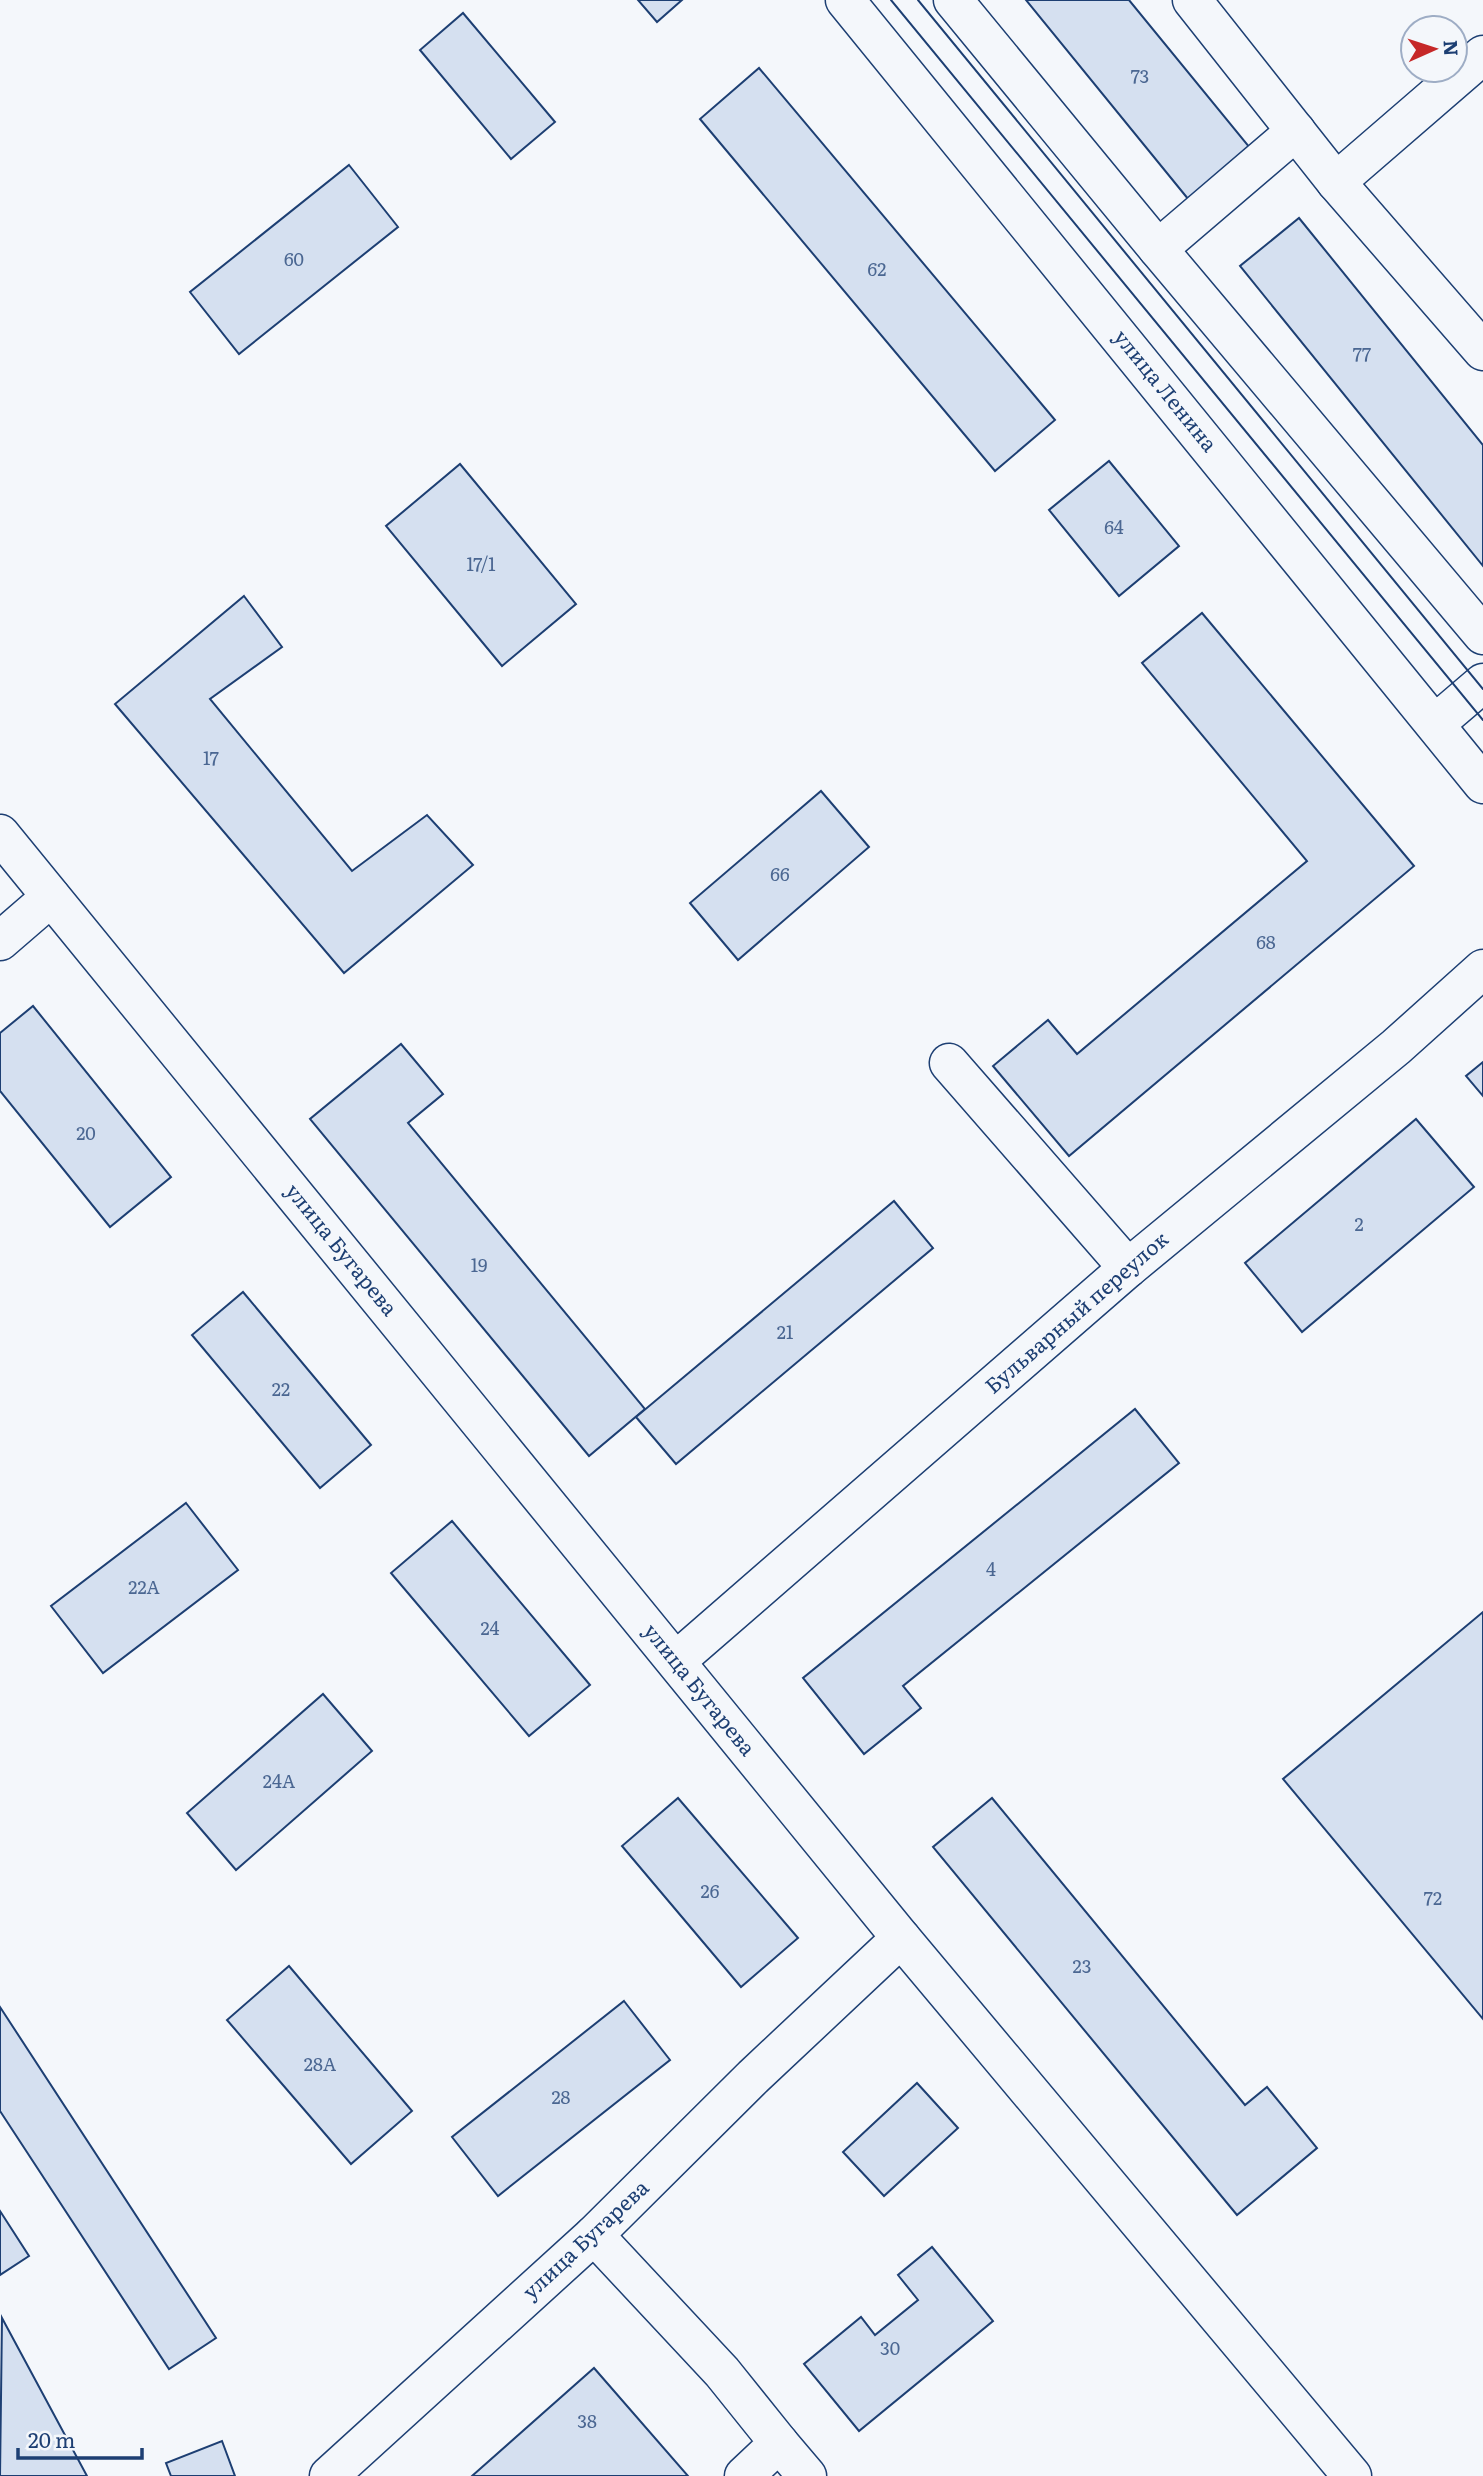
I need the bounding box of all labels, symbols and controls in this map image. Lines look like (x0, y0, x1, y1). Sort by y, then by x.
north arrow (1399, 14, 1469, 84)
text: N (1438, 39, 1466, 57)
house number: 73 (1131, 62, 1149, 89)
house number: 60 (284, 245, 304, 272)
house number: 62 (868, 255, 886, 282)
street label: улица Ленина (1108, 321, 1227, 458)
house number: 77 (1353, 340, 1371, 367)
house number: 64 (1104, 513, 1124, 540)
house number: 17/1 (466, 550, 496, 577)
house number: 17 (203, 744, 219, 771)
house number: 66 (770, 860, 790, 887)
house number: 68 (1256, 928, 1276, 955)
house number: 20 (76, 1119, 96, 1146)
street label: улица Бугарева (280, 1175, 407, 1322)
house number: 2 (1354, 1210, 1364, 1237)
street label: Бульварный переулок (977, 1222, 1174, 1400)
house number: 19 (471, 1251, 487, 1278)
house number: 21 (777, 1318, 793, 1345)
house number: 22 (272, 1375, 290, 1402)
house number: 4 (986, 1555, 996, 1582)
house number: 22А (128, 1573, 160, 1600)
house number: 24 (480, 1614, 500, 1641)
street label: улица Бугарева (638, 1615, 765, 1762)
house number: 24А (263, 1767, 295, 1794)
house number: 26 (701, 1877, 720, 1904)
house number: 72 (1424, 1884, 1442, 1911)
house number: 23 (1073, 1952, 1091, 1979)
house number: 28А (304, 2050, 336, 2077)
house number: 28 (551, 2083, 571, 2110)
street label: улица Бугарева (514, 2171, 655, 2305)
house number: 30 (880, 2334, 900, 2361)
house number: 38 (577, 2407, 597, 2434)
scale bar (18, 2416, 142, 2460)
text: 20 m (28, 2423, 75, 2454)

